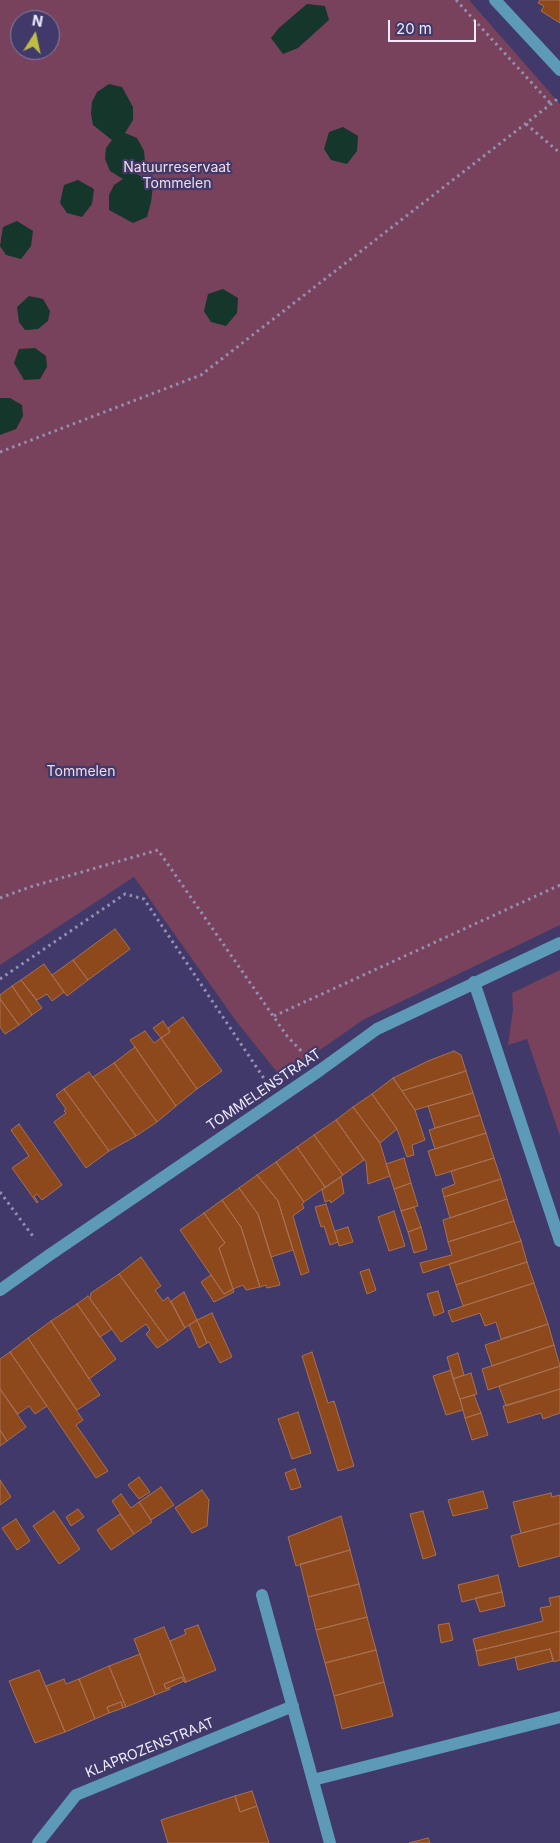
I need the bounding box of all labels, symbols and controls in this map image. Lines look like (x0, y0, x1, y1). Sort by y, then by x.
north arrow (10, 10, 60, 60)
scale bar (390, 10, 478, 42)
text: N (31, 11, 44, 30)
text: 20 m (396, 19, 432, 38)
park label: Natuurreservaat Tommelen (123, 160, 231, 192)
park label: Tommelen (47, 764, 115, 780)
street label: TOMMELENSTRAAT (204, 1045, 324, 1135)
street label: KLAPROZENSTRAAT (83, 1714, 217, 1782)

